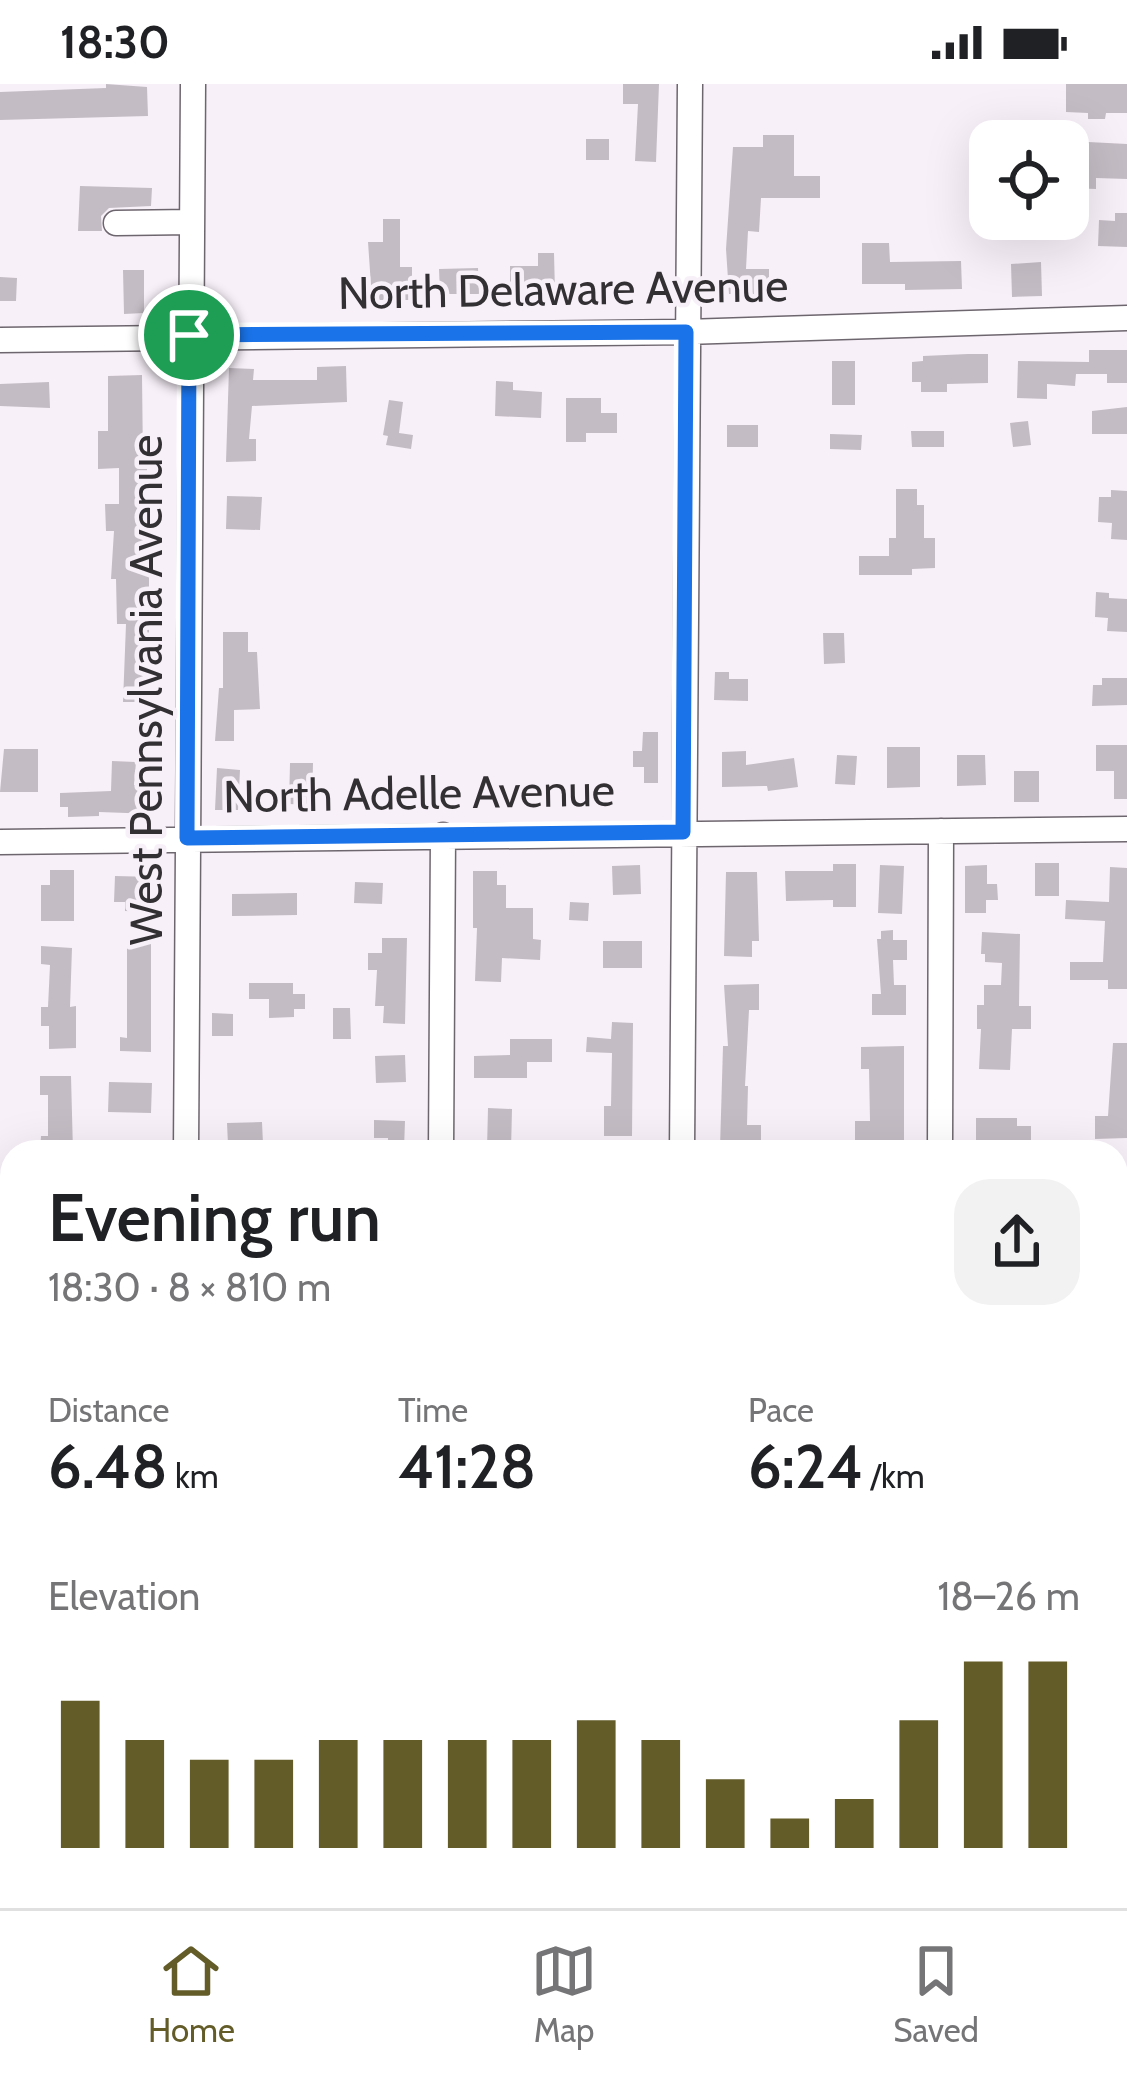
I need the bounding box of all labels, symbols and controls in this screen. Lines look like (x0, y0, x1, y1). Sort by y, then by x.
text: 18:30 (60, 15, 170, 69)
map controls (969, 120, 1089, 240)
button: locate (969, 120, 1089, 240)
street label: North Delaware Avenue (337, 258, 789, 320)
pin (138, 284, 240, 386)
icon: arrive (156, 302, 222, 368)
street label: West Pennsylvania Avenue (119, 435, 173, 945)
street label: North Adelle Avenue (223, 763, 615, 823)
text: Evening run (48, 1177, 381, 1258)
button: share (954, 1179, 1080, 1305)
text: 18:30 · 8 × 810 m (48, 1263, 331, 1311)
text: Distance (48, 1390, 169, 1430)
text: Time (398, 1390, 468, 1430)
text: Pace (748, 1390, 814, 1430)
text: 6.48 (48, 1430, 167, 1503)
text: 41:28 (398, 1430, 536, 1503)
text: 6:24 (748, 1430, 863, 1503)
text: km (167, 1456, 219, 1496)
text: /km (863, 1456, 925, 1496)
text: Elevation (48, 1572, 200, 1620)
text: 18–26 m (938, 1572, 1080, 1620)
tab: Home (148, 1938, 235, 2050)
tab: Map (531, 1938, 597, 2050)
tab: Saved (893, 1938, 979, 2050)

